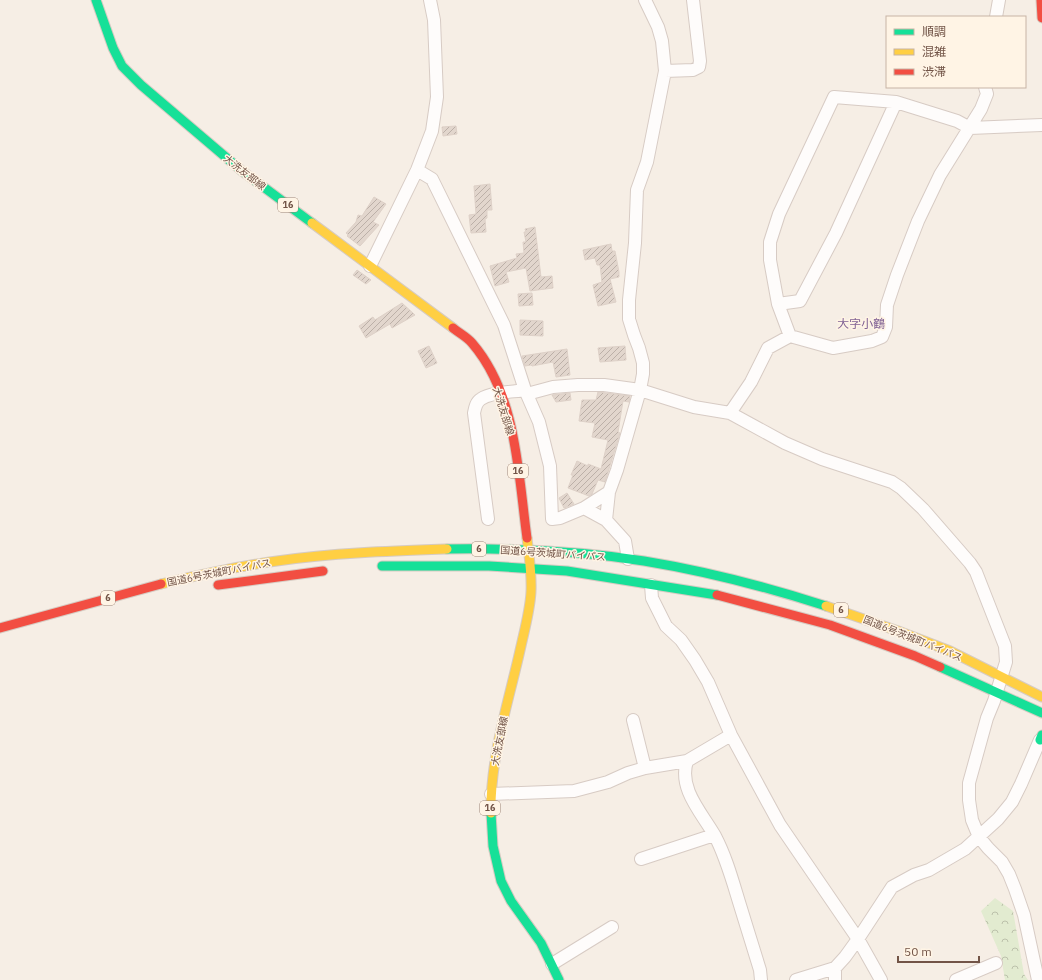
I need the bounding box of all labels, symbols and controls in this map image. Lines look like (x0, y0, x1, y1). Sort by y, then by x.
legend (886, 16, 1026, 88)
text: 順調 (922, 24, 946, 39)
text: 混雑 (922, 44, 946, 59)
text: 渋滞 (922, 64, 946, 79)
street label: 大洗友部線 (221, 152, 268, 193)
road number: 16 (278, 198, 298, 212)
district label: 大字小鶴 (837, 316, 885, 331)
street label: 大洗友部線 (490, 385, 517, 437)
road number: 16 (508, 464, 528, 478)
road number: 6 (472, 542, 486, 556)
street label: 国道6号茨城町バイパス (500, 543, 606, 564)
street label: 国道6号茨城町バイパス (166, 556, 272, 589)
road number: 6 (101, 591, 115, 605)
road number: 6 (834, 603, 848, 617)
street label: 国道6号茨城町バイパス (861, 613, 964, 664)
street label: 大洗友部線 (488, 715, 511, 767)
road number: 16 (480, 801, 500, 815)
scale bar (898, 938, 979, 964)
text: 50 m (904, 944, 932, 959)

